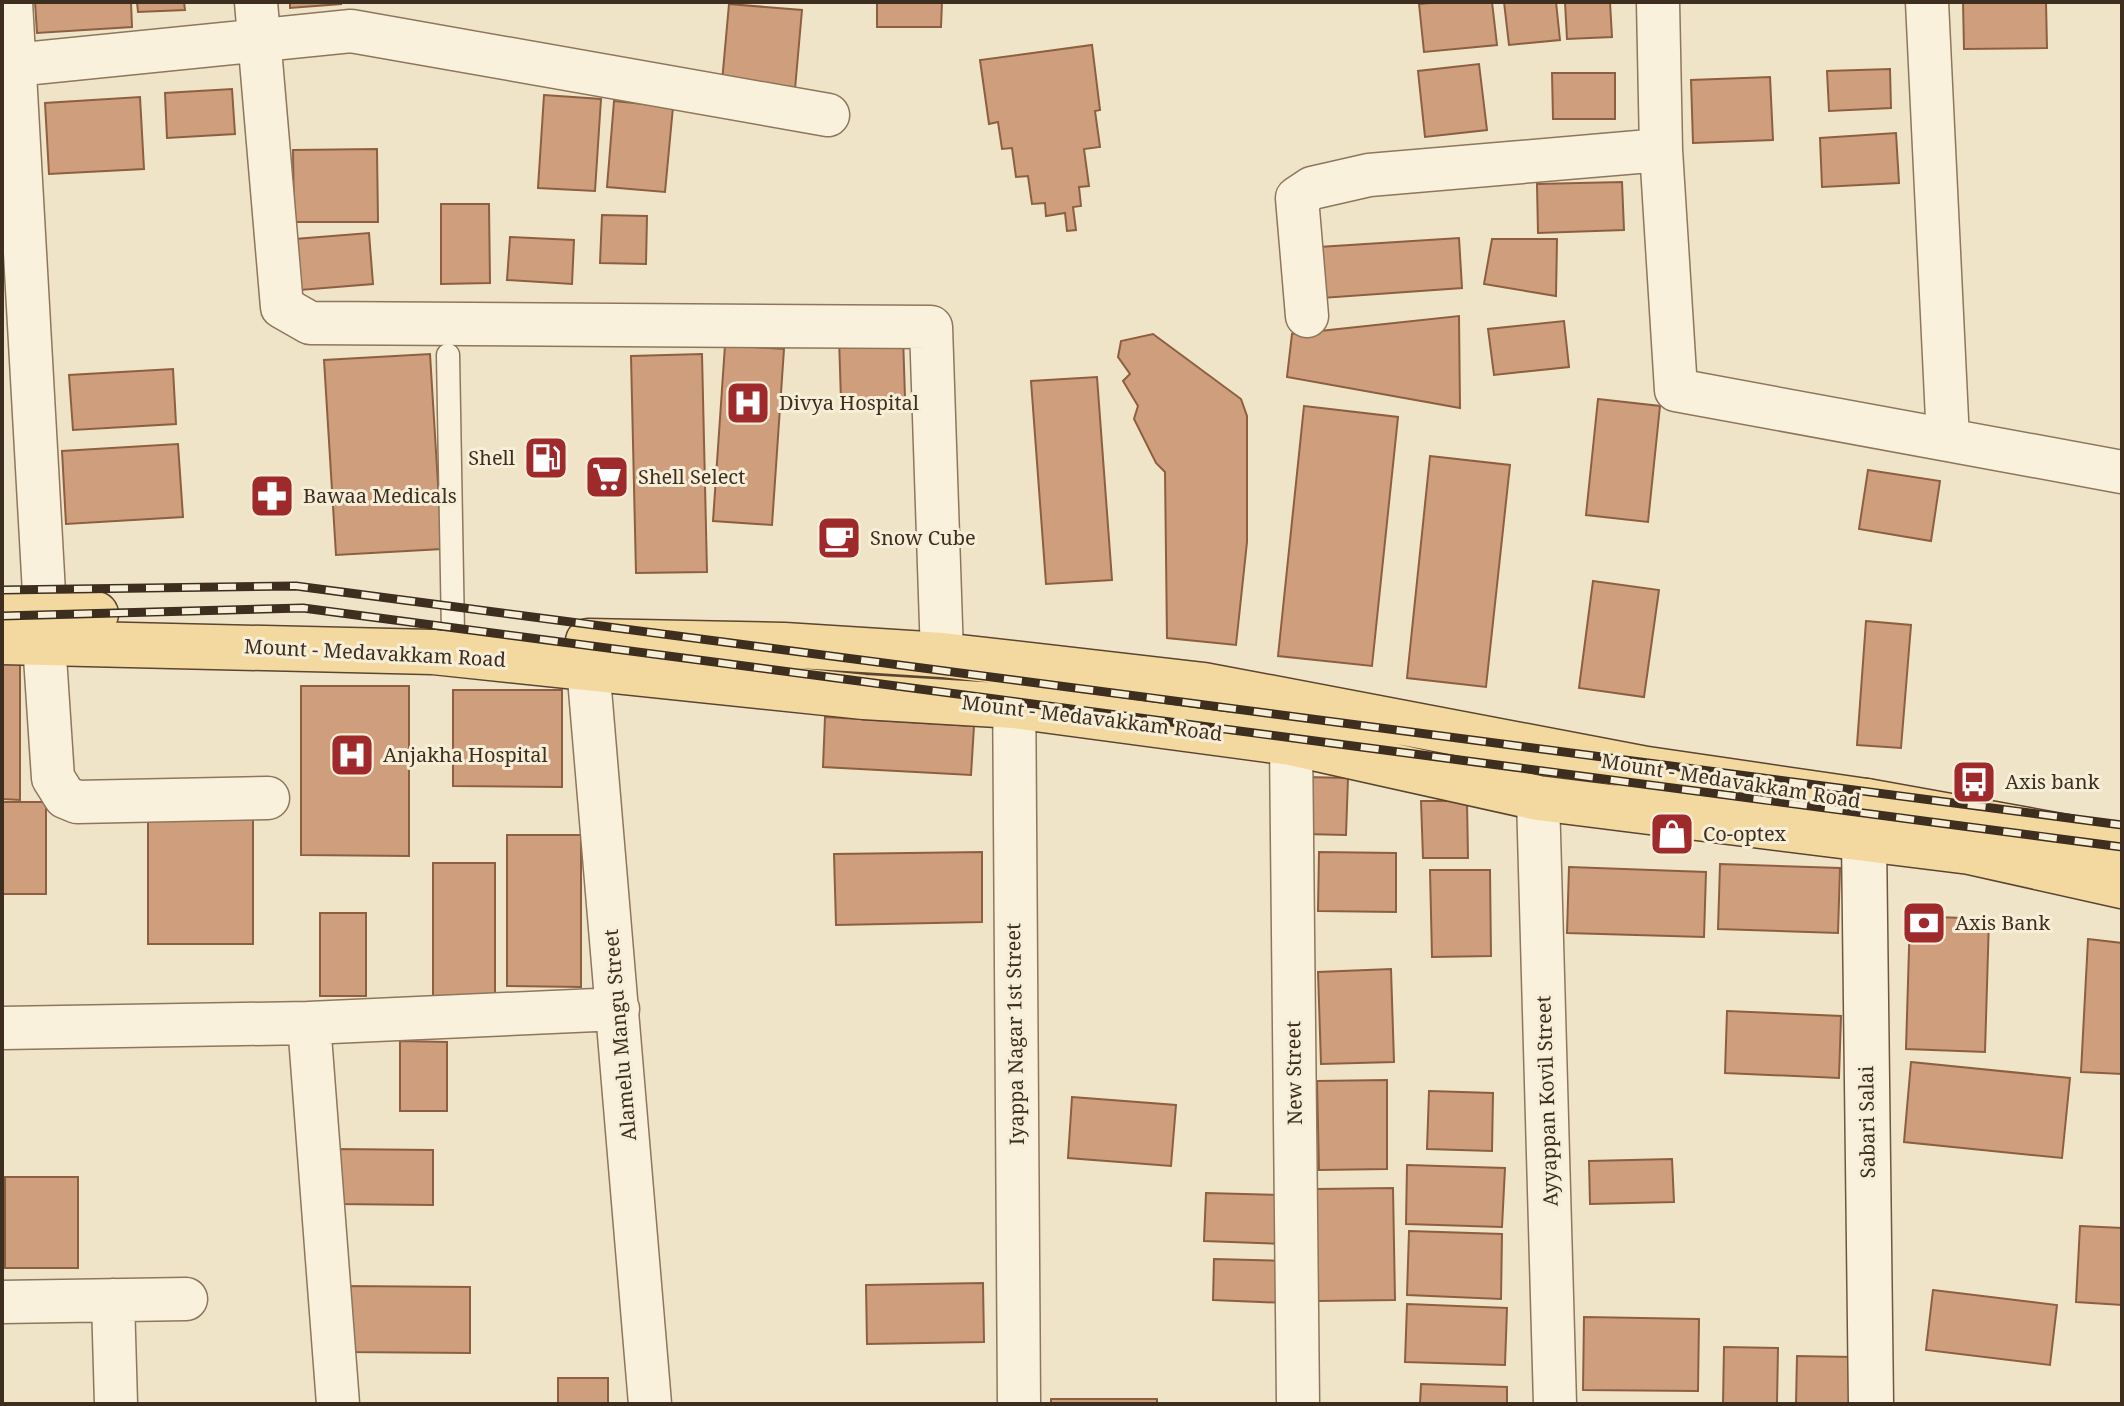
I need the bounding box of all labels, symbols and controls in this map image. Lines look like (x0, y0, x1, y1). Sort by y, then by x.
hospital icon: Divya Hospital (724, 379, 772, 427)
place label: Divya Hospital (779, 389, 919, 416)
fuel station icon: Shell (522, 434, 570, 482)
place label: Shell (468, 444, 515, 471)
supermarket icon: Shell Select (583, 453, 631, 501)
place label: Shell Select (638, 463, 745, 490)
pharmacy icon: Bawaa Medicals (248, 472, 296, 520)
place label: Bawaa Medicals (303, 482, 457, 509)
cafe icon: Snow Cube (815, 514, 863, 562)
place label: Snow Cube (870, 524, 976, 551)
street label: Mount - Medavakkam Road (243, 632, 507, 673)
street label: Mount - Medavakkam Road (960, 688, 1224, 747)
hospital icon: Anjakha Hospital (328, 731, 376, 779)
place label: Anjakha Hospital (383, 741, 548, 768)
street label: Mount - Medavakkam Road (1599, 747, 1863, 814)
bus stop icon: Axis bank (1950, 758, 1998, 806)
place label: Axis bank (2005, 768, 2100, 795)
shop icon: Co-optex (1648, 810, 1696, 858)
place label: Co-optex (1703, 820, 1787, 847)
bank icon: Axis Bank (1900, 899, 1948, 947)
place label: Axis Bank (1955, 909, 2051, 936)
street label: Iyappa Nagar 1st Street (999, 923, 1030, 1145)
street label: Alamelu Mangu Street (597, 928, 642, 1142)
street label: Ayyappan Kovil Street (1529, 995, 1564, 1207)
street label: New Street (1279, 1021, 1308, 1125)
street label: Sabari Salai (1852, 1065, 1881, 1179)

